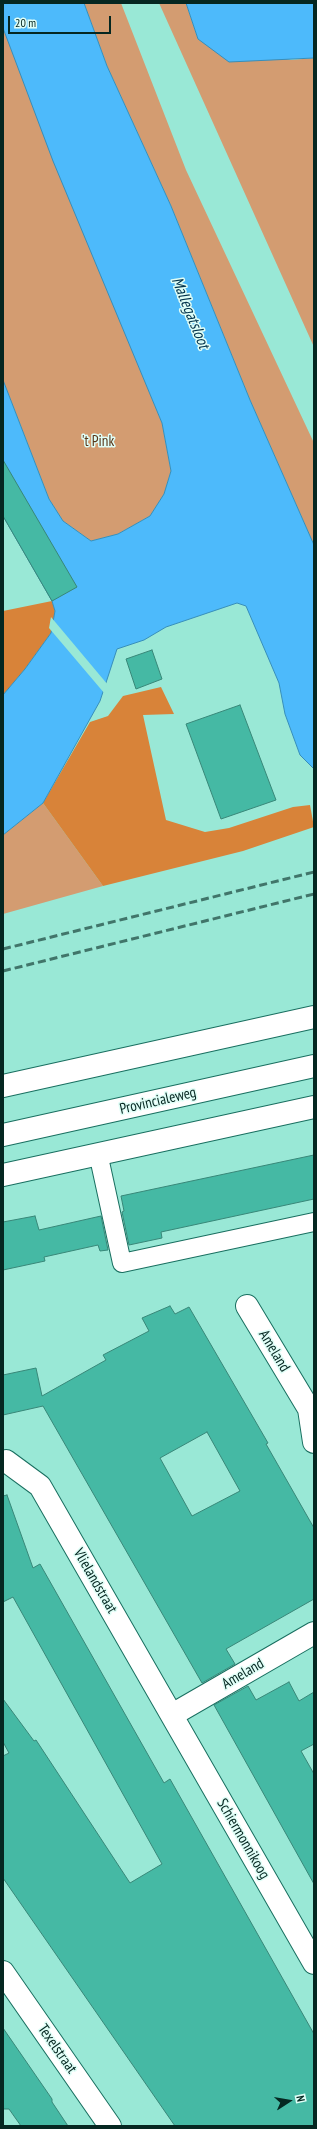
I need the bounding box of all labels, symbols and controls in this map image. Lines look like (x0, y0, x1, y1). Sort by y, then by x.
scale bar (10, 8, 113, 34)
text: 20 m (15, 15, 36, 30)
water label: Mallegatsloot (167, 274, 213, 352)
park label: 't Pink (82, 433, 114, 451)
street label: Provincialeweg (118, 1083, 198, 1119)
street label: Ameland (255, 1327, 293, 1375)
street label: Vlielandstraat (69, 1545, 121, 1617)
street label: Ameland (219, 1655, 267, 1693)
street label: Schiermonnikoog (213, 1796, 273, 1882)
street label: Texelstraat (34, 2021, 80, 2077)
north arrow (269, 2081, 309, 2121)
text: N (293, 2094, 308, 2103)

